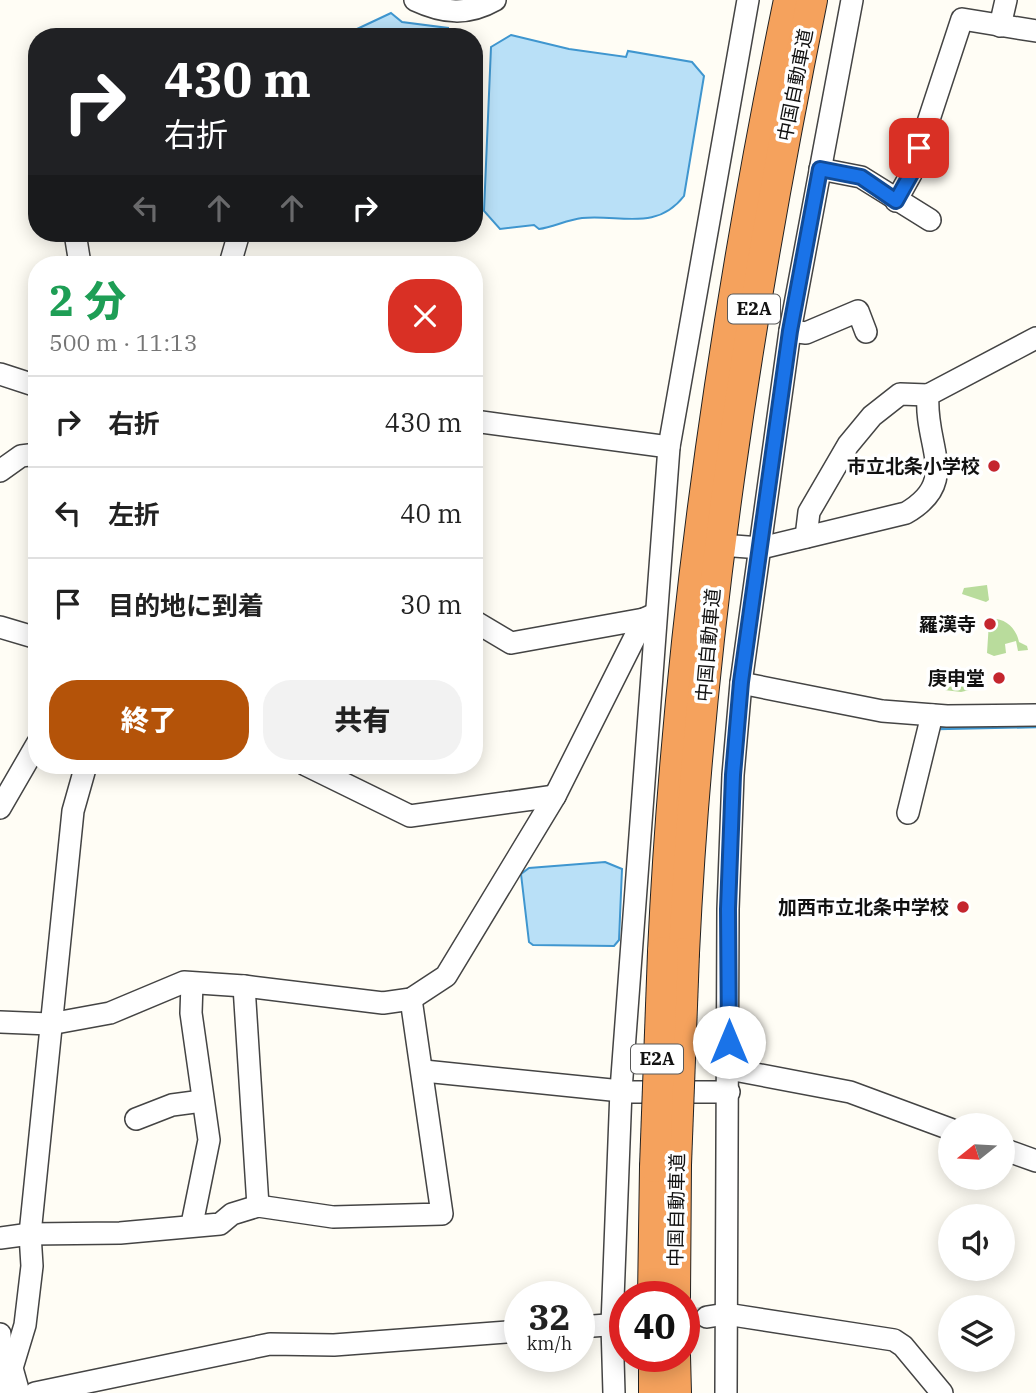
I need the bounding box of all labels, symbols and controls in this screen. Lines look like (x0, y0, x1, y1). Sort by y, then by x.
street label: 中国自動車道 (772, 27, 818, 143)
text: 430 m (164, 47, 311, 110)
icon: right (49, 56, 140, 147)
text: 右折 (164, 113, 228, 155)
pin (889, 118, 949, 178)
icon: arrive (900, 129, 938, 167)
icon: left (127, 189, 165, 227)
icon: ahead (200, 189, 238, 227)
icon: ahead (273, 189, 311, 227)
icon: right (346, 189, 384, 227)
text: 2 分 (49, 273, 126, 328)
button: close (388, 279, 462, 353)
road number: E2A (728, 295, 780, 324)
text: 500 m · 11:13 (49, 327, 198, 357)
icon: right (49, 403, 87, 441)
text: 430 m (384, 405, 462, 439)
text: 右折 (108, 406, 160, 440)
place label: 市立北条小学校 (847, 454, 980, 478)
marker: 市立北条小学校 (986, 458, 1002, 474)
icon: left (49, 494, 87, 532)
text: 40 m (400, 496, 462, 530)
text: 左折 (108, 497, 160, 531)
icon: arrive (49, 585, 87, 623)
text: 30 m (400, 587, 462, 621)
street label: 中国自動車道 (691, 587, 725, 703)
text: 目的地に到着 (108, 588, 264, 622)
place label: 羅漢寺 (919, 612, 976, 636)
marker: 羅漢寺 (982, 616, 998, 632)
place label: 庚申堂 (928, 666, 985, 690)
marker: 庚申堂 (991, 670, 1007, 686)
button: 終了 (49, 680, 249, 760)
button: 共有 (263, 680, 462, 760)
place label: 加西市立北条中学校 (778, 895, 949, 919)
marker: 加西市立北条中学校 (955, 899, 971, 915)
position arrow (692, 1005, 766, 1079)
road number: E2A (631, 1044, 683, 1074)
north arrow (938, 1113, 1015, 1190)
map controls (938, 1113, 1015, 1372)
street label: 中国自動車道 (663, 1153, 689, 1267)
button: sound (938, 1204, 1015, 1281)
speed limit sign: 40 (609, 1281, 700, 1372)
text: 32 (528, 1294, 571, 1340)
button: layers (938, 1295, 1015, 1372)
text: km/h (527, 1332, 572, 1355)

